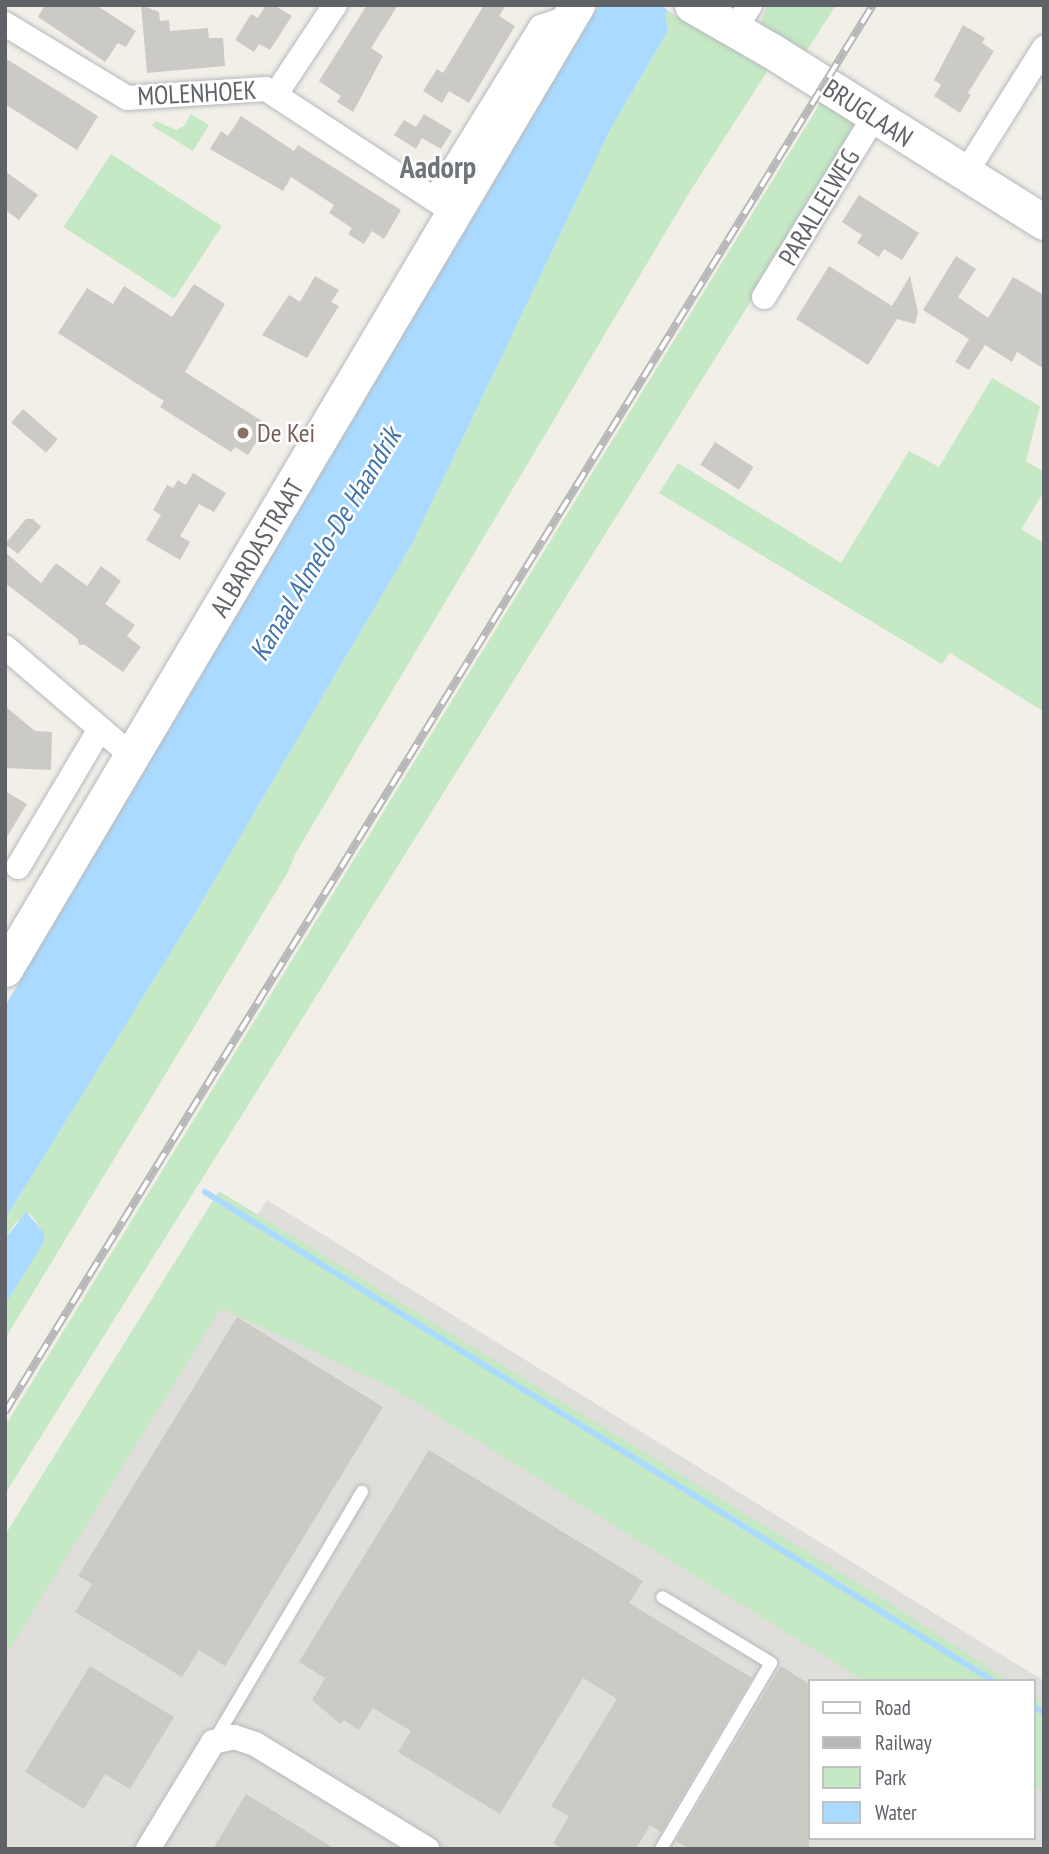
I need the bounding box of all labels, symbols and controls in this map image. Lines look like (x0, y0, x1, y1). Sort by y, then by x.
street label: BRUGLAAN (817, 73, 919, 153)
street label: MOLENHOEK (137, 74, 257, 112)
street label: PARALLELWEG (772, 143, 866, 271)
district label: Aadorp (400, 149, 476, 185)
place label: De Kei (257, 417, 315, 449)
water label: Kanaal Almelo-De Haandrik (242, 421, 408, 667)
marker: De Kei (235, 425, 251, 441)
street label: ALBARDASTRAAT (204, 474, 310, 622)
legend (808, 1679, 1035, 1840)
text: Road (875, 1694, 911, 1721)
text: Railway (875, 1729, 932, 1756)
text: Park (875, 1764, 906, 1791)
text: Water (875, 1799, 917, 1826)

